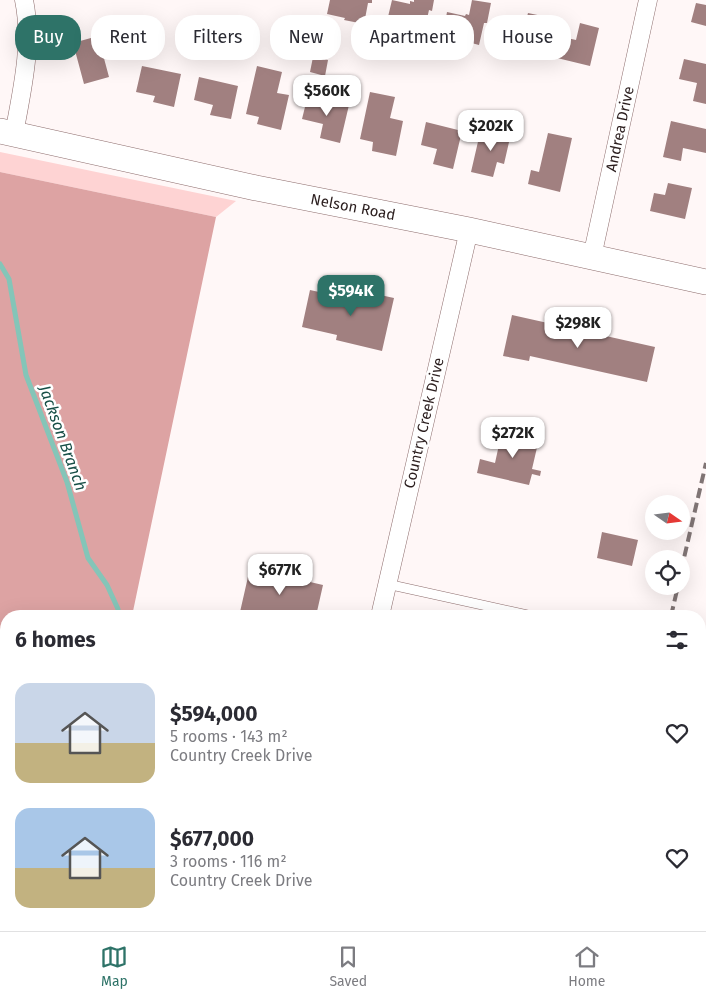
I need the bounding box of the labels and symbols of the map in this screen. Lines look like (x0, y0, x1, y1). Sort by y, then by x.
pin: $560K (292, 74, 362, 117)
street label: Andrea Drive (602, 85, 638, 173)
pin: $202K (456, 110, 526, 152)
street label: Nelson Road (309, 190, 397, 224)
pin: $594K (316, 274, 386, 317)
pin: $298K (543, 306, 613, 349)
street label: Country Creek Drive (400, 356, 448, 490)
water label: Jackson Branch (35, 382, 91, 493)
pin: $272K (478, 416, 548, 459)
north arrow (645, 495, 690, 540)
pin: $677K (245, 554, 315, 596)

